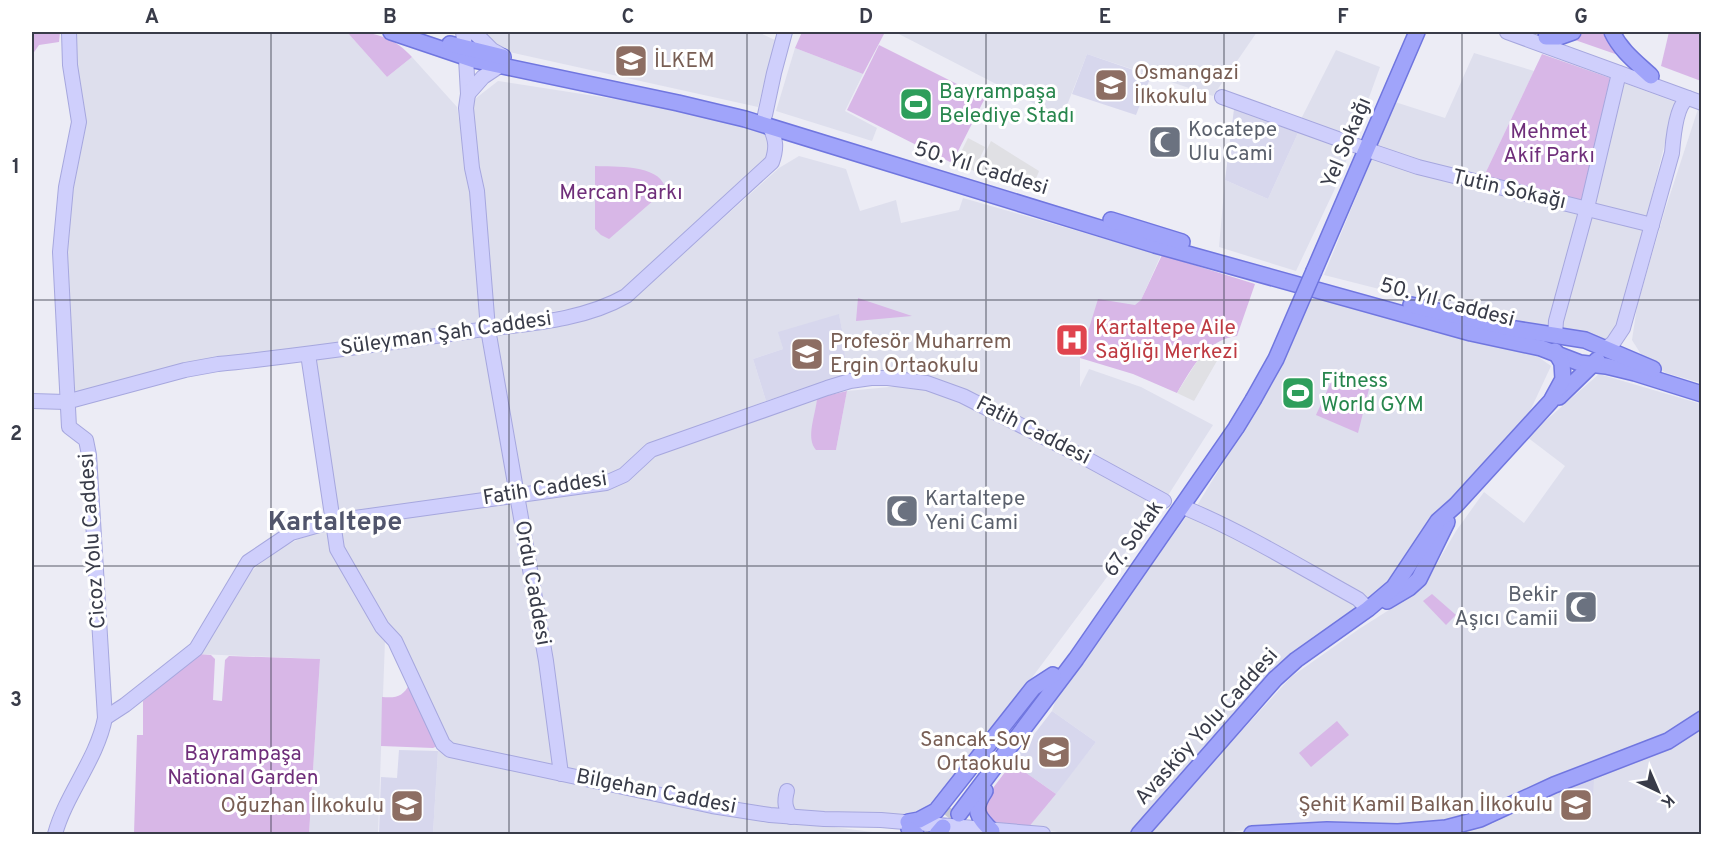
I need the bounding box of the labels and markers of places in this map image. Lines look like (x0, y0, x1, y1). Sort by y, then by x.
school or university icon: İLKEM (613, 43, 649, 79)
place label: İLKEM (654, 48, 715, 75)
place label: Osmangazi İlkokulu (1134, 60, 1239, 111)
school or university icon: Osmangazi İlkokulu (1093, 67, 1129, 103)
place label: Bayrampaşa Belediye Stadı (939, 79, 1074, 130)
sports icon: Bayrampaşa Belediye Stadı (898, 86, 934, 122)
place label: Kocatepe Ulu Cami (1188, 117, 1277, 168)
mosque icon: Kocatepe Ulu Cami (1147, 124, 1183, 160)
place label: Kartaltepe Aile Sağlığı Merkezi (1095, 315, 1238, 366)
hospital icon: Kartaltepe Aile Sağlığı Merkezi (1054, 322, 1090, 358)
place label: Profesör Muharrem Ergin Ortaokulu (830, 329, 1012, 380)
school or university icon: Profesör Muharrem Ergin Ortaokulu (789, 336, 825, 372)
place label: Fitness World GYM (1321, 368, 1424, 419)
sports icon: Fitness World GYM (1280, 375, 1316, 411)
place label: Kartaltepe Yeni Cami (925, 486, 1025, 537)
mosque icon: Kartaltepe Yeni Cami (884, 493, 920, 529)
place label: Bekir Aşıcı Camii (1455, 582, 1558, 633)
mosque icon: Bekir Aşıcı Camii (1563, 589, 1599, 625)
place label: Sancak-Soy Ortaokulu (920, 727, 1031, 778)
school or university icon: Sancak-Soy Ortaokulu (1036, 734, 1072, 770)
school or university icon: Şehit Kamil Balkan İlkokulu (1558, 787, 1594, 823)
school or university icon: Oğuzhan İlkokulu (389, 788, 425, 824)
place label: Şehit Kamil Balkan İlkokulu (1298, 792, 1553, 819)
place label: Oğuzhan İlkokulu (221, 793, 384, 820)

